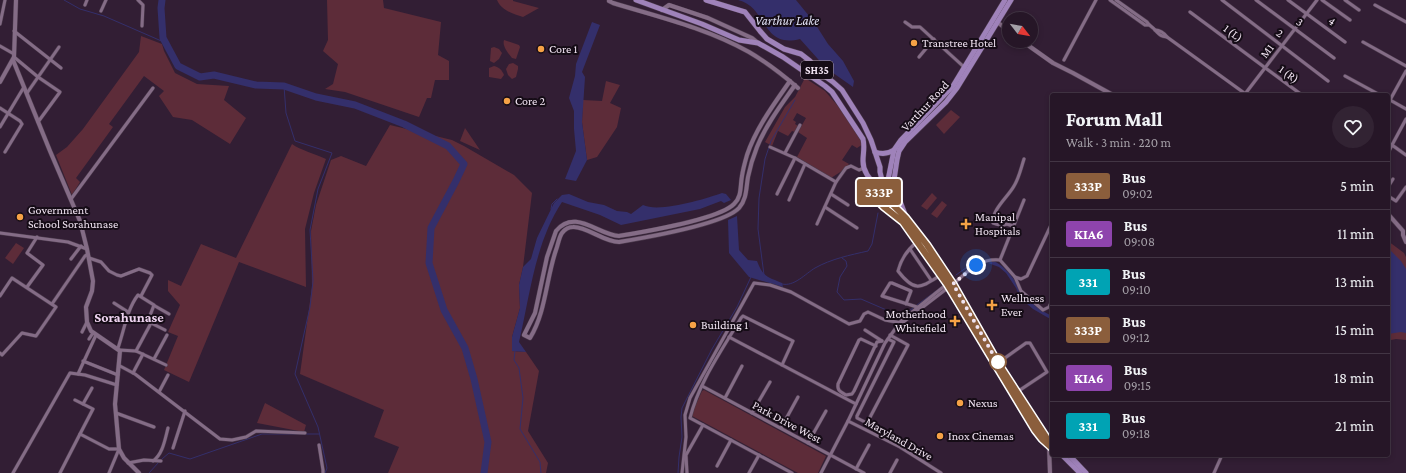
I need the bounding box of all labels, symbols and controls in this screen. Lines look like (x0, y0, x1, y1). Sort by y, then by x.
north arrow (1002, 12, 1038, 48)
map controls (1002, 12, 1038, 48)
water label: Varthur Lake (755, 13, 819, 28)
street label: 4 (1325, 14, 1339, 28)
street label: 3 (1294, 15, 1307, 30)
street label: 1 (L) (1221, 21, 1245, 45)
street label: 2 (1274, 26, 1287, 40)
place label: Transtree Hotel (922, 36, 996, 50)
marker: Transtree Hotel (909, 38, 919, 48)
street label: M1 (1257, 41, 1277, 61)
place label: Core 1 (549, 42, 578, 56)
marker: Core 1 (536, 44, 546, 54)
road number: SH35 (801, 61, 833, 79)
street label: 1 (R) (1276, 62, 1302, 86)
street label: Varthur Road (898, 77, 952, 134)
place label: Core 2 (515, 94, 546, 108)
marker: Core 2 (502, 96, 512, 106)
button: heart (1332, 106, 1374, 148)
text: Forum Mall (1066, 109, 1163, 130)
text: Walk · 3 min · 220 m (1066, 135, 1171, 150)
text: Bus (1122, 170, 1146, 186)
text: 333P (1074, 178, 1102, 194)
text: 5 min (1340, 178, 1374, 194)
line badge: 333P (851, 179, 907, 205)
text: 333P (865, 184, 893, 200)
text: 09:02 (1122, 186, 1152, 201)
place label: Government School Sorahunase (28, 203, 118, 231)
place label: Manipal Hospitals (975, 210, 1021, 238)
marker: Government School Sorahunase (15, 212, 25, 222)
marker: Manipal Hospitals (960, 218, 972, 230)
text: Bus (1124, 218, 1147, 234)
text: KIA6 (1074, 226, 1104, 242)
text: 11 min (1337, 226, 1374, 242)
text: 09:08 (1124, 234, 1155, 249)
your location (966, 255, 986, 275)
text: Bus (1122, 266, 1145, 282)
text: 331 (1079, 274, 1097, 290)
text: 13 min (1335, 274, 1374, 290)
text: 09:10 (1122, 282, 1151, 297)
place label: Wellness Ever (1001, 291, 1045, 319)
marker: Wellness Ever (986, 299, 998, 311)
place label: Motherhood Whitefield (886, 307, 947, 335)
district label: Sorahunase (94, 309, 164, 325)
text: Bus (1122, 314, 1146, 330)
marker: Motherhood Whitefield (949, 315, 961, 327)
place label: Building 1 (701, 318, 748, 332)
marker: Building 1 (688, 320, 698, 330)
text: 333P (1074, 322, 1102, 338)
text: 15 min (1335, 322, 1374, 338)
text: 09:12 (1122, 330, 1150, 345)
unlabelled marker (989, 353, 1007, 371)
text: Bus (1124, 362, 1147, 378)
text: KIA6 (1074, 370, 1104, 386)
text: 18 min (1334, 370, 1374, 386)
text: 09:15 (1124, 378, 1151, 393)
place label: Nexus (968, 396, 998, 410)
street label: Park Drive West (750, 398, 825, 447)
marker: Nexus (955, 398, 965, 408)
text: Bus (1122, 410, 1145, 426)
street label: Maryland Drive (863, 415, 935, 463)
text: 331 (1079, 418, 1097, 434)
text: 21 min (1335, 418, 1374, 434)
text: 09:18 (1122, 426, 1150, 441)
place label: Inox Cinemas (948, 429, 1014, 443)
marker: Inox Cinemas (935, 431, 945, 441)

